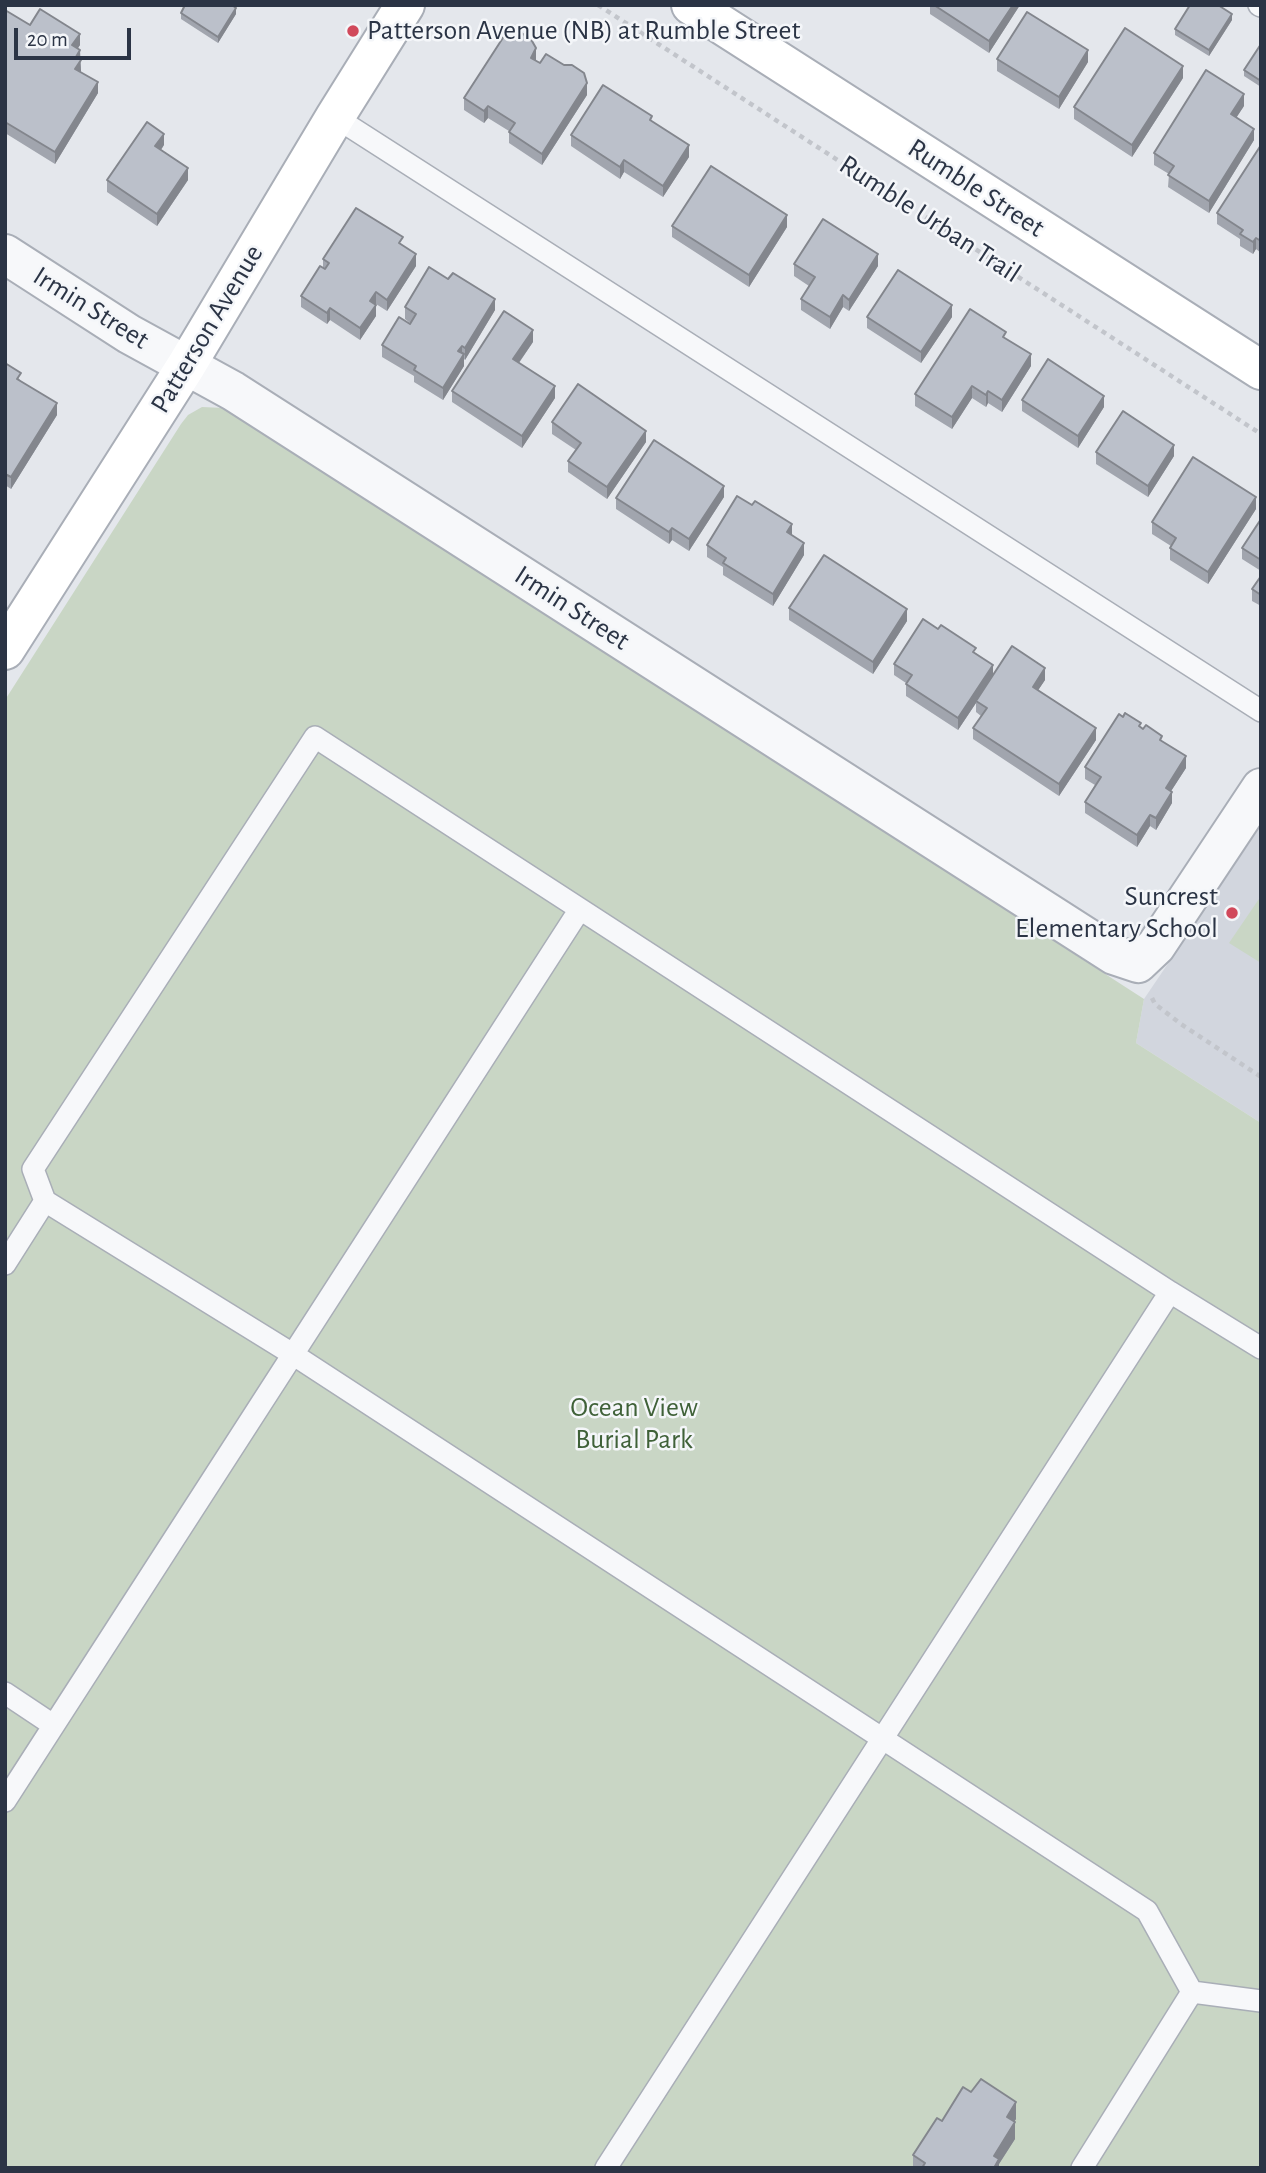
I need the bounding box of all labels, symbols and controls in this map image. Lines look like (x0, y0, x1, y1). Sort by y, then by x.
scale bar (18, 14, 135, 58)
place label: Patterson Avenue (NB) at Rumble Street (367, 14, 800, 48)
marker: Patterson Avenue (NB) at Rumble Street (345, 23, 361, 39)
text: 20 m (27, 29, 68, 50)
street label: Rumble Street (901, 131, 1051, 245)
street label: Rumble Urban Trail (833, 148, 1027, 290)
street label: Patterson Avenue (143, 239, 271, 419)
street label: Irmin Street (27, 259, 155, 357)
street label: Irmin Street (508, 558, 636, 658)
place label: Suncrest Elementary School (1015, 880, 1218, 946)
marker: Suncrest Elementary School (1224, 905, 1240, 921)
park label: Ocean View Burial Park (570, 1391, 698, 1457)

